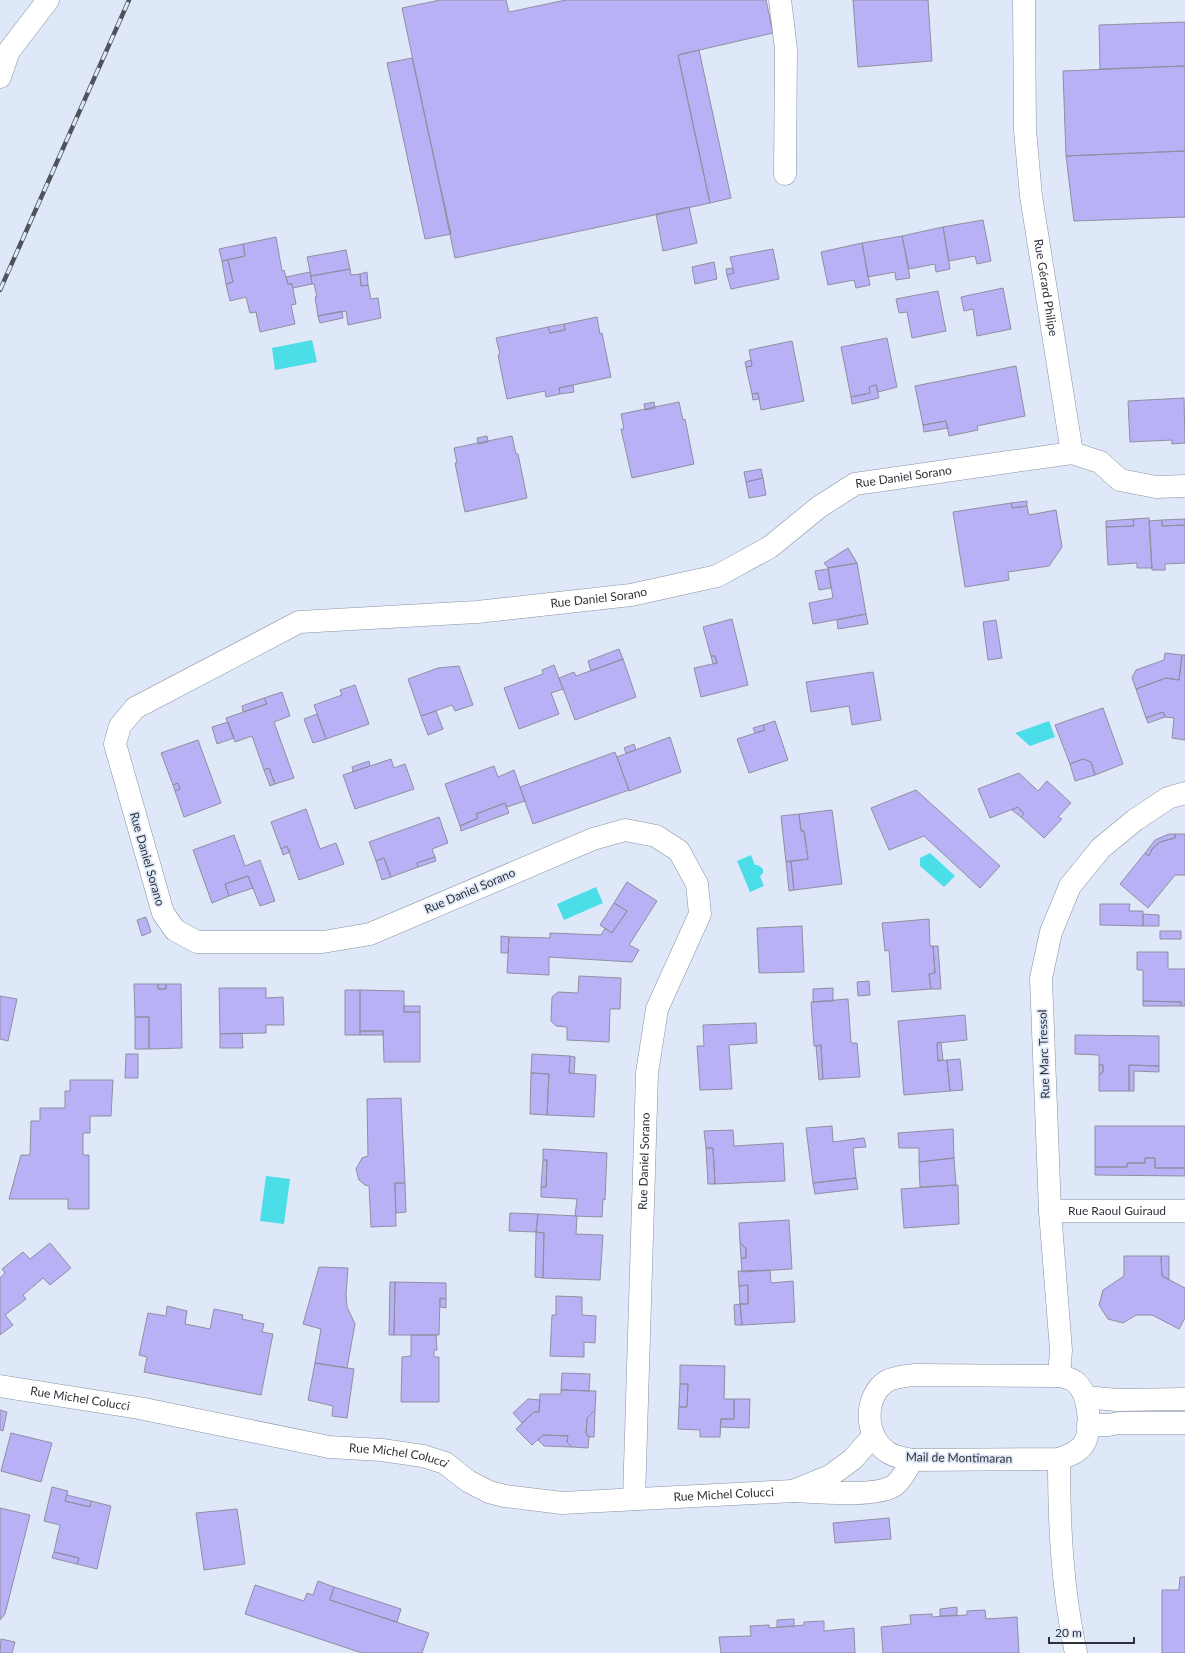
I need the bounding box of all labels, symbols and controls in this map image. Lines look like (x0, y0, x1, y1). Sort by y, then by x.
street label: Rue Gérard Philipe (1031, 238, 1061, 337)
street label: Rue Daniel Sorano (854, 462, 953, 491)
street label: Rue Daniel Sorano (550, 584, 649, 611)
street label: Rue Daniel Sorano (127, 810, 168, 908)
street label: Rue Daniel Sorano (422, 865, 518, 916)
street label: Rue Marc Tressol (1034, 1009, 1053, 1099)
street label: Rue Daniel Sorano (635, 1112, 653, 1210)
street label: Rue Raoul Guiraud (1068, 1203, 1166, 1218)
street label: Rue Michel Colucci (29, 1383, 131, 1413)
street label: Rue Michel Colucci (349, 1440, 452, 1470)
street label: Mail de Montimaran (906, 1449, 1012, 1466)
street label: Rue Michel Colucci (673, 1484, 774, 1504)
scale bar (1049, 1619, 1134, 1645)
text: 20 m (1055, 1625, 1082, 1640)

